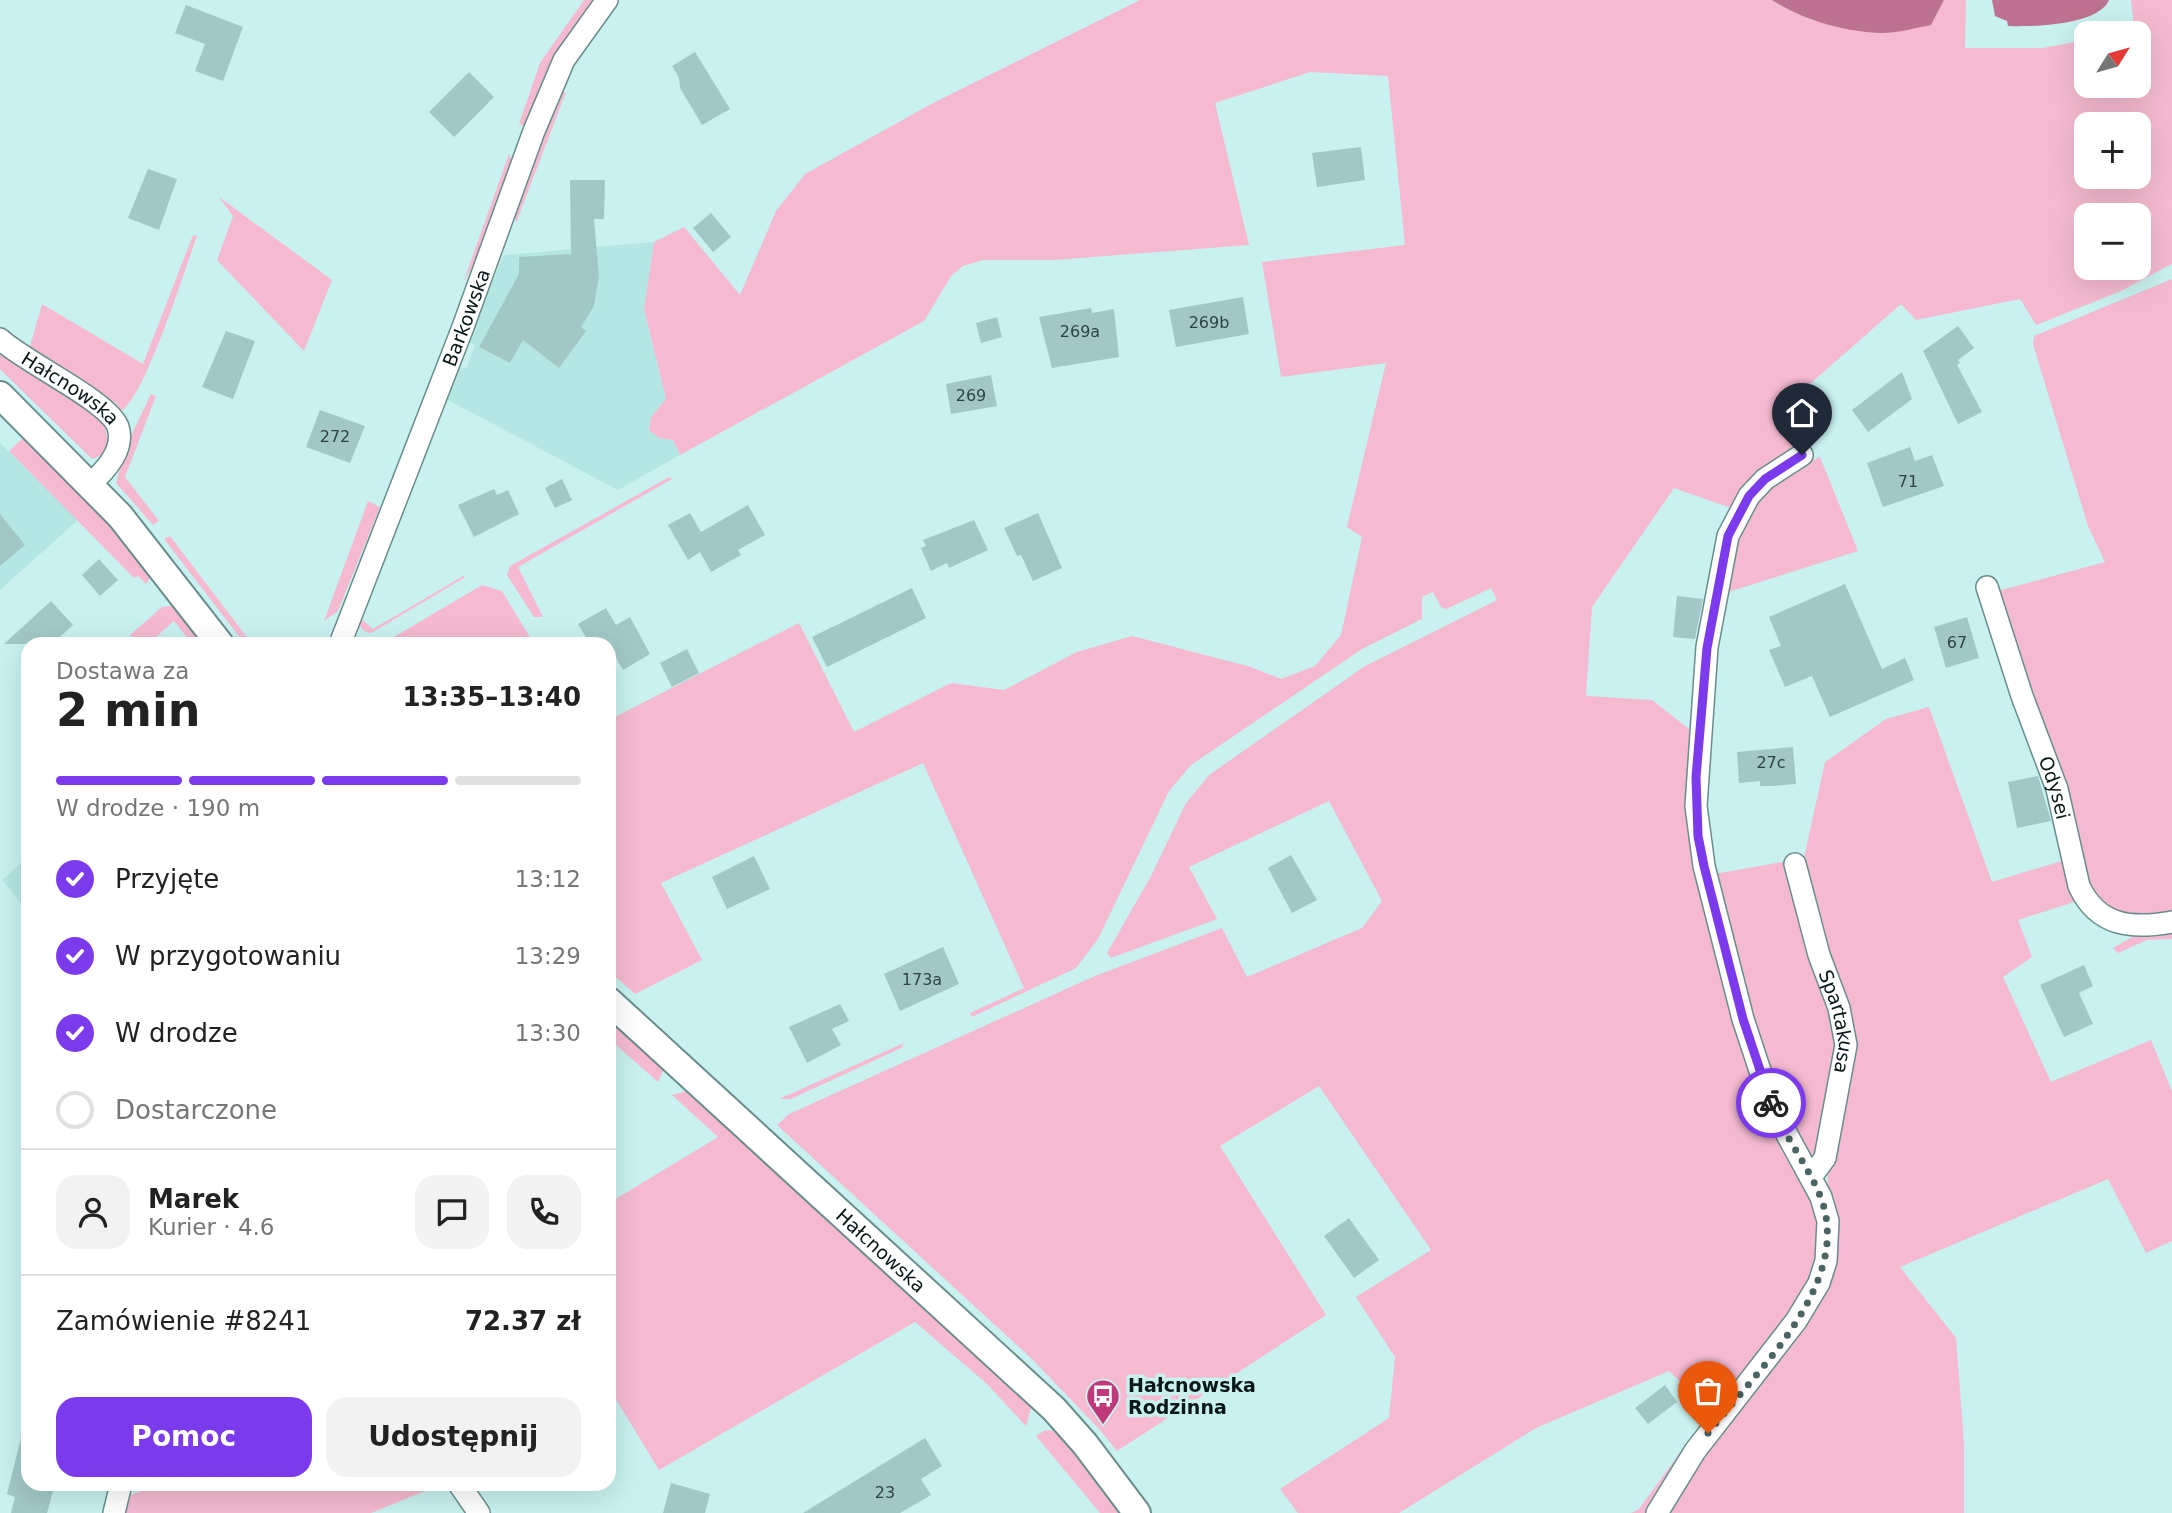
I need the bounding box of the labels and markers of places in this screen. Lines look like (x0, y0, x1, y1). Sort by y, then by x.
pin (1772, 383, 1832, 455)
pin (1678, 1361, 1738, 1433)
place label: Hałcnowska Rodzinna (1128, 1374, 1256, 1418)
bus stop icon: Hałcnowska Rodzinna (1084, 1377, 1122, 1426)

